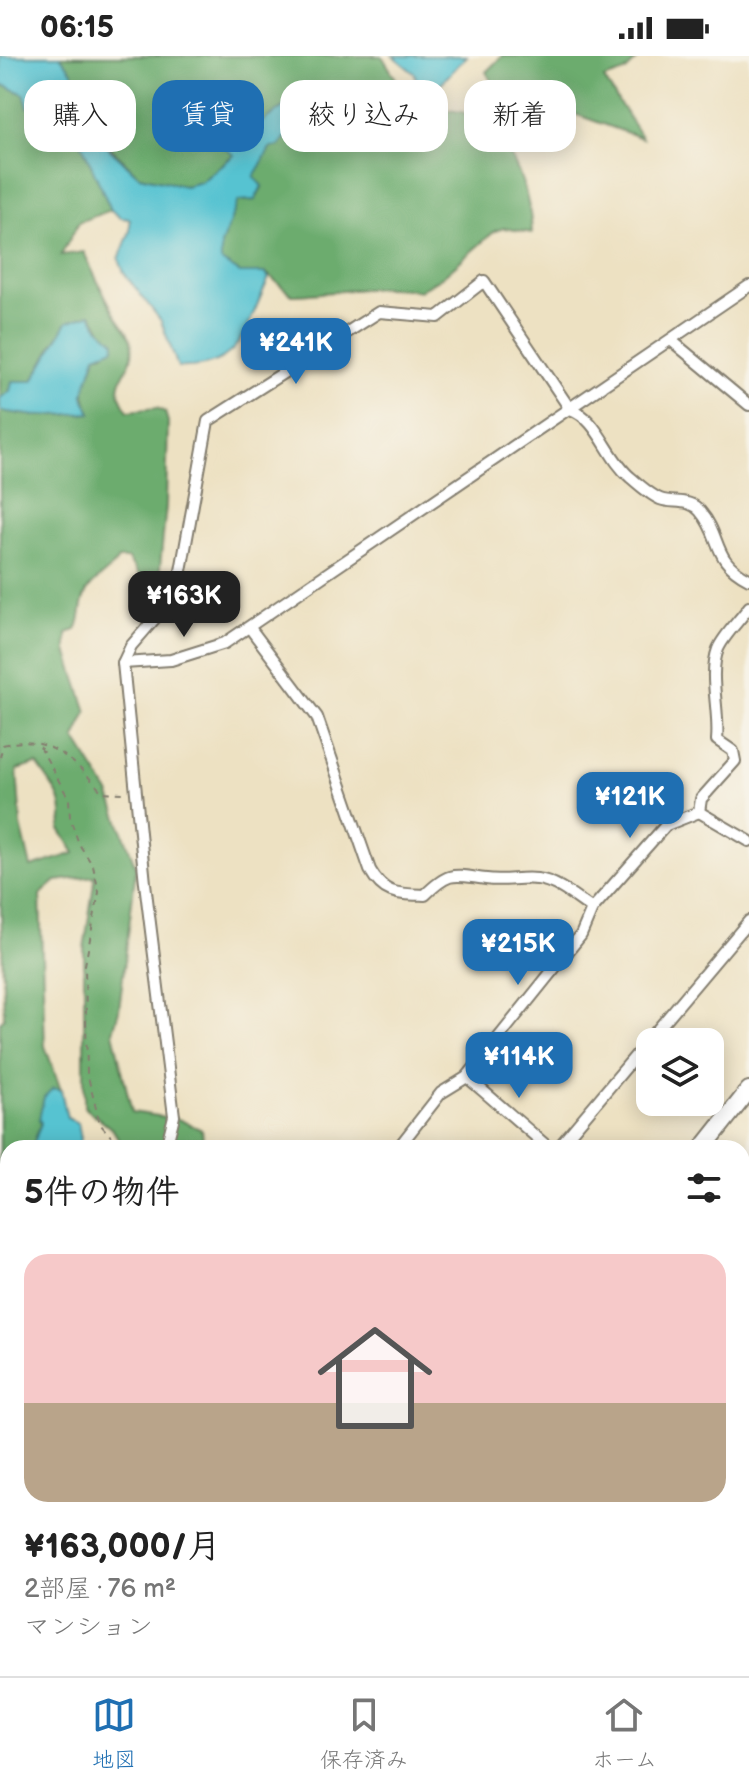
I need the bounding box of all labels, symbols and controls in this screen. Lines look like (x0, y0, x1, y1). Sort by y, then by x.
text: 06:15 (40, 10, 114, 46)
chip: 購入 (24, 80, 136, 152)
chip: 賃貸 (152, 80, 264, 152)
chip: 絞り込み (280, 80, 448, 152)
chip: 新着 (464, 80, 576, 152)
pin: ¥241K (240, 318, 352, 386)
text: ¥241K (259, 328, 333, 359)
pin: ¥163K (128, 571, 240, 639)
text: ¥163K (146, 581, 222, 612)
pin: ¥121K (574, 772, 686, 840)
text: ¥121K (595, 782, 665, 813)
pin: ¥215K (462, 919, 574, 987)
text: ¥215K (481, 929, 555, 960)
map controls (636, 1028, 724, 1116)
button: layers (636, 1028, 724, 1116)
pin: ¥114K (463, 1032, 575, 1100)
text: ¥114K (484, 1042, 554, 1073)
icon: filters (682, 1166, 726, 1210)
text: 5件の物件 (24, 1172, 180, 1213)
icon: home (303, 1306, 447, 1450)
text: ¥163,000/月 (24, 1526, 221, 1567)
text: 2部屋 · 76 m² (24, 1574, 176, 1605)
text: マンション (24, 1612, 153, 1643)
tab: 地図 (92, 1693, 136, 1774)
tab: 保存済み (320, 1693, 408, 1774)
tab: ホーム (592, 1693, 657, 1774)

